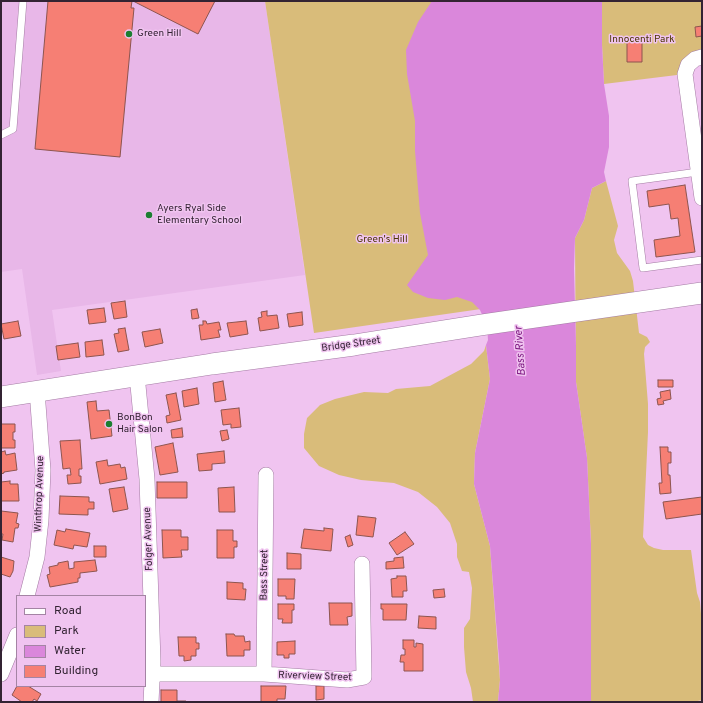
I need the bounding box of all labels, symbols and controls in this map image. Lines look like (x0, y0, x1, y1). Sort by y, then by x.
place label: Green Hill (137, 28, 181, 40)
marker: Green Hill (124, 29, 134, 39)
park label: Innocenti Park (609, 34, 675, 46)
place label: Ayers Ryal Side Elementary School (157, 203, 242, 226)
marker: Ayers Ryal Side Elementary School (144, 210, 154, 220)
park label: Green's Hill (356, 234, 408, 246)
water label: Bass River (513, 326, 529, 376)
street label: Bridge Street (321, 335, 381, 355)
place label: BonBon Hair Salon (117, 412, 163, 436)
marker: BonBon Hair Salon (104, 419, 114, 429)
street label: Winthrop Avenue (33, 456, 47, 532)
street label: Folger Avenue (142, 507, 156, 571)
street label: Bass Street (259, 549, 271, 601)
legend (16, 595, 146, 687)
text: Road (54, 603, 82, 619)
text: Park (54, 623, 79, 639)
text: Water (54, 643, 86, 659)
text: Building (54, 663, 98, 679)
street label: Riverview Street (278, 670, 352, 684)

